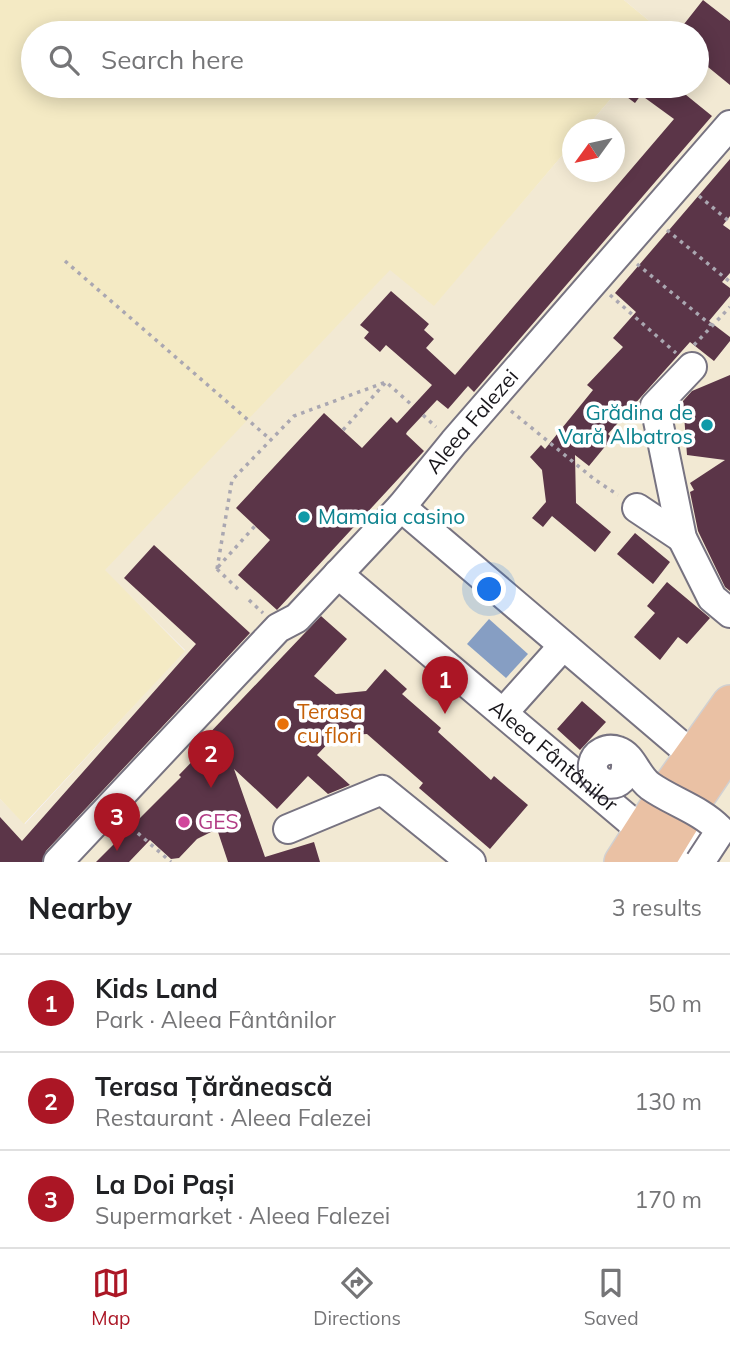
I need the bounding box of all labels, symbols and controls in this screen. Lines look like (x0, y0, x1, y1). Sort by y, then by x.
search box (21, 21, 709, 98)
icon: search (45, 41, 83, 79)
text: Search here (101, 43, 244, 76)
north arrow (562, 119, 625, 182)
street label: Aleea Falezei (420, 364, 523, 478)
place label: Grădina de Vară Albatros (558, 399, 693, 449)
marker: Grădina de Vară Albatros (699, 417, 715, 433)
place label: Mamaia casino (318, 503, 465, 529)
marker: Mamaia casino (296, 509, 312, 525)
your location (472, 572, 506, 606)
pin: 1 (422, 656, 468, 714)
street label: Aleea Fântânilor (485, 694, 624, 817)
place label: Terasa cu flori (297, 698, 363, 748)
marker: Terasa cu flori (275, 716, 291, 732)
pin: 2 (188, 730, 234, 788)
pin: 3 (94, 793, 140, 851)
place label: GES (198, 808, 239, 834)
marker: GES (176, 814, 192, 830)
text: Nearby (28, 889, 132, 927)
text: 3 results (612, 893, 702, 922)
text: Kids Land (95, 972, 218, 1005)
text: 1 (44, 989, 58, 1018)
text: 50 m (648, 989, 702, 1018)
text: Park · Aleea Fântânilor (95, 1005, 336, 1034)
text: Terasa Țărănească (95, 1070, 333, 1103)
text: 2 (44, 1087, 58, 1116)
text: 130 m (634, 1087, 702, 1116)
text: Restaurant · Aleea Falezei (95, 1103, 372, 1132)
text: La Doi Pași (95, 1168, 235, 1201)
text: 3 (44, 1185, 58, 1214)
text: 170 m (634, 1185, 702, 1214)
text: Supermarket · Aleea Falezei (95, 1201, 390, 1230)
tab: Map (91, 1264, 130, 1330)
tab: Directions (313, 1264, 401, 1330)
tab: Saved (584, 1264, 639, 1330)

